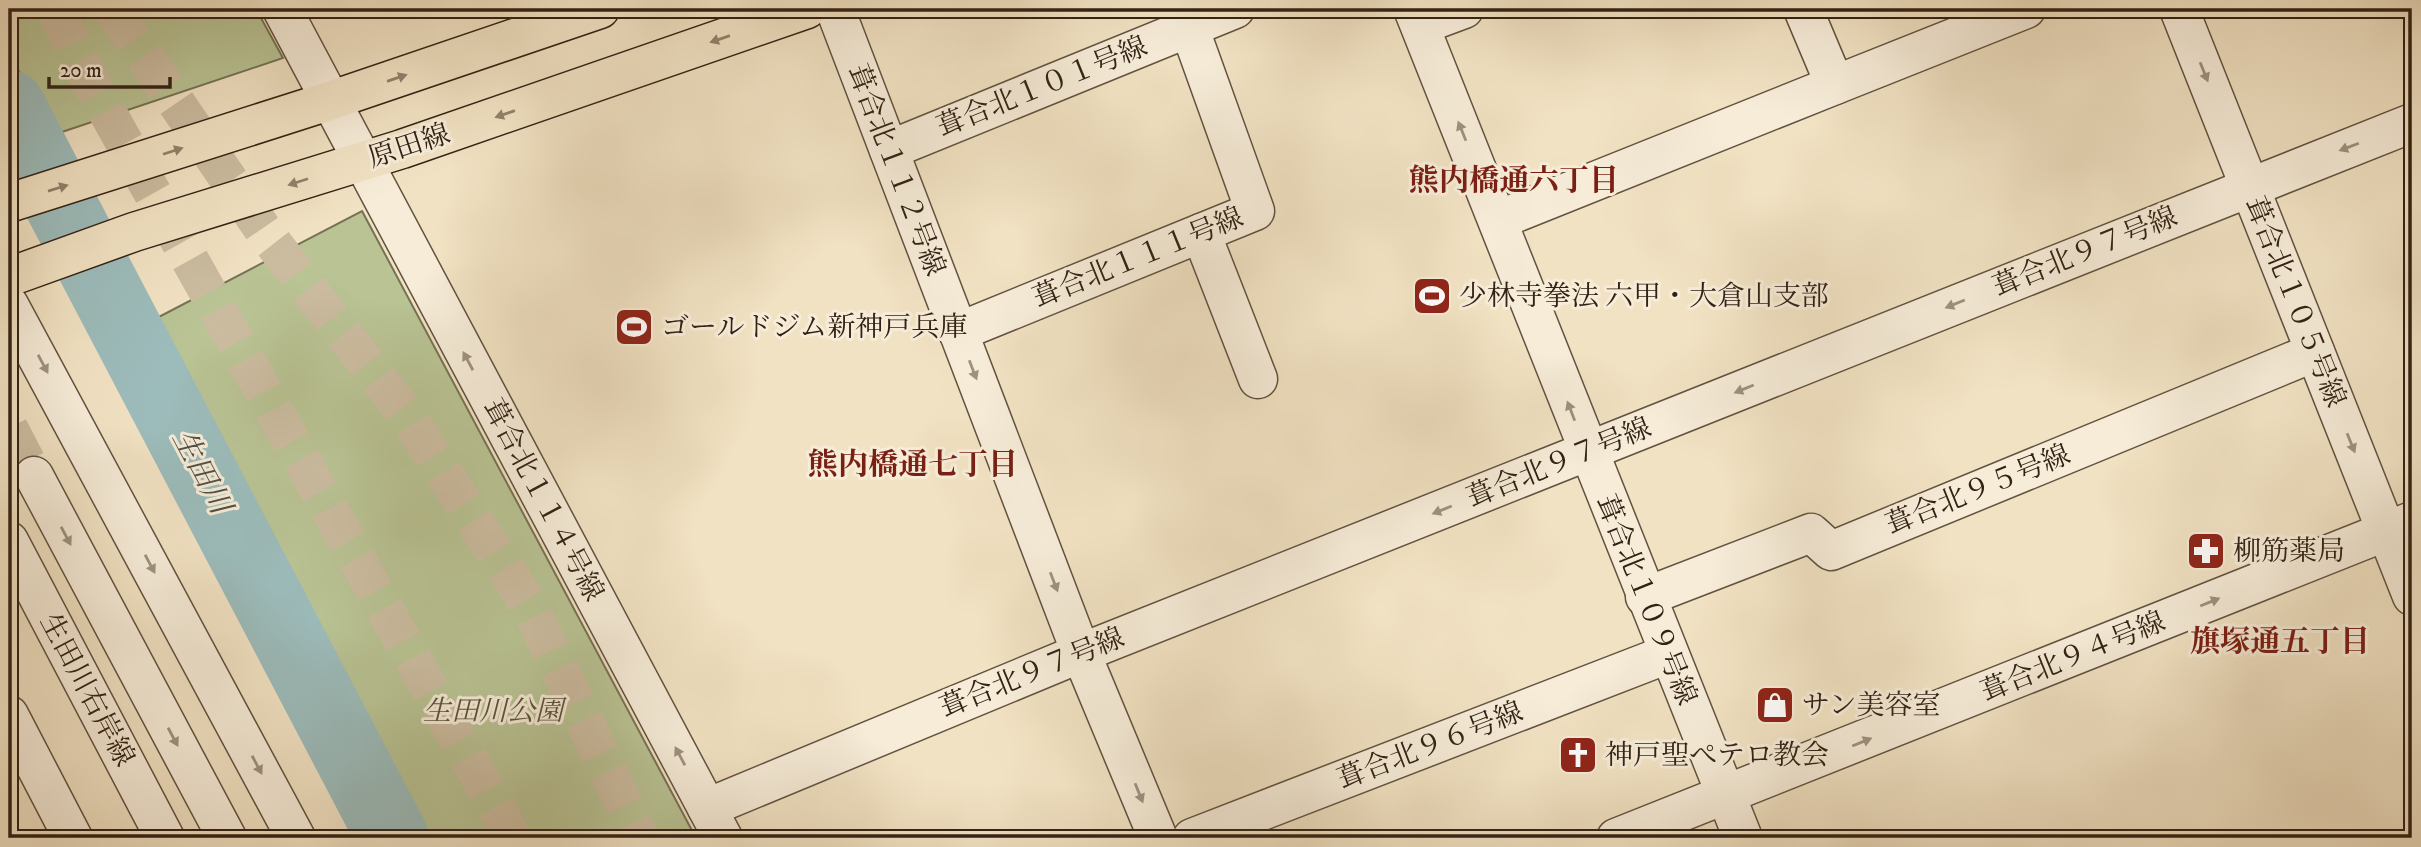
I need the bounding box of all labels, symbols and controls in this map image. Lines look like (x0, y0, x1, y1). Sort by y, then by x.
street label: 葺合北１０１号線 (932, 29, 1152, 145)
one-way arrow (709, 34, 730, 45)
scale bar (49, 46, 170, 90)
text: 20 m (60, 58, 102, 84)
street label: 葺合北１１２号線 (840, 59, 952, 281)
one-way arrow (2198, 62, 2209, 83)
one-way arrow (387, 72, 408, 83)
one-way arrow (494, 109, 515, 120)
street label: 原田線 (364, 116, 454, 176)
one-way arrow (1457, 120, 1468, 141)
one-way arrow (2338, 142, 2359, 153)
one-way arrow (162, 146, 183, 156)
district label: 熊内橋通六丁目 (1409, 163, 1619, 200)
one-way arrow (287, 177, 308, 188)
one-way arrow (48, 182, 69, 192)
street label: 葺合北１０５号線 (2237, 192, 2353, 412)
street label: 葺合北９７号線 (1988, 199, 2182, 305)
street label: 葺合北１１１号線 (1028, 200, 1248, 316)
sports icon: 少林寺拳法 六甲・大倉山支部 (1411, 275, 1453, 317)
place label: 少林寺拳法 六甲・大倉山支部 (1459, 279, 1829, 314)
one-way arrow (1945, 299, 1966, 310)
sports icon: ゴールドジム新神戸兵庫 (613, 306, 655, 348)
place label: ゴールドジム新神戸兵庫 (661, 310, 967, 345)
one-way arrow (463, 351, 475, 371)
one-way arrow (37, 354, 49, 374)
one-way arrow (967, 360, 978, 381)
one-way arrow (1733, 383, 1754, 394)
street label: 葺合北１１４号線 (475, 393, 611, 607)
one-way arrow (1566, 401, 1577, 422)
street label: 葺合北９７号線 (1462, 410, 1656, 516)
water label: 生田川 (164, 424, 240, 523)
one-way arrow (2345, 433, 2356, 454)
street label: 葺合北９５号線 (1881, 437, 2075, 543)
district label: 熊内橋通七丁目 (808, 447, 1018, 484)
street label: 葺合北１０９号線 (1588, 490, 1704, 710)
one-way arrow (1431, 504, 1452, 515)
one-way arrow (60, 526, 72, 546)
pharmacy icon: 柳筋薬局 (2185, 530, 2227, 572)
place label: 柳筋薬局 (2233, 534, 2345, 569)
one-way arrow (144, 555, 156, 574)
one-way arrow (1049, 572, 1060, 593)
one-way arrow (2200, 597, 2221, 608)
street label: 葺合北９４号線 (1976, 604, 2170, 710)
street label: 生田川右岸線 (32, 608, 142, 772)
street label: 葺合北９７号線 (935, 620, 1129, 726)
district label: 旗塚通五丁目 (2190, 624, 2370, 661)
shop icon: サン美容室 (1754, 684, 1796, 726)
place label: サン美容室 (1802, 688, 1941, 723)
park label: 生田川公園 (423, 694, 567, 729)
street label: 葺合北９６号線 (1332, 695, 1528, 797)
one-way arrow (167, 727, 179, 747)
church icon: 神戸聖ぺテロ教会 (1557, 734, 1599, 776)
one-way arrow (1852, 736, 1873, 747)
place label: 神戸聖ぺテロ教会 (1605, 738, 1829, 773)
one-way arrow (674, 747, 686, 766)
one-way arrow (251, 755, 263, 775)
one-way arrow (1134, 783, 1145, 804)

